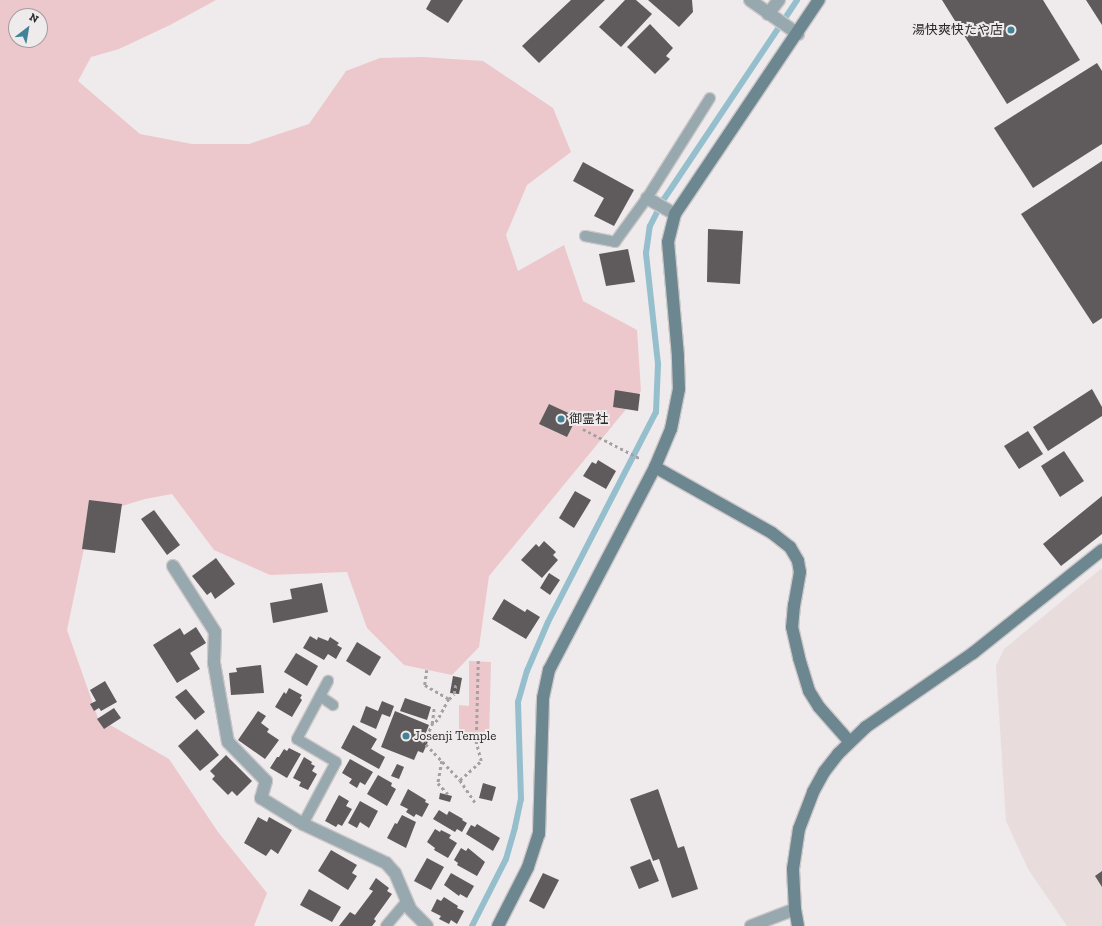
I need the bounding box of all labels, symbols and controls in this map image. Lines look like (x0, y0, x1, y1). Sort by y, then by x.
north arrow (8, 8, 48, 48)
text: N (27, 10, 41, 26)
place label: 湯快爽快たや店 (912, 22, 1003, 38)
marker: 湯快爽快たや店 (1006, 25, 1016, 35)
place label: 御霊社 (569, 411, 608, 427)
marker: 御霊社 (556, 414, 566, 424)
place label: Josenji Temple (414, 728, 497, 744)
marker: Josenji Temple (401, 731, 411, 741)

